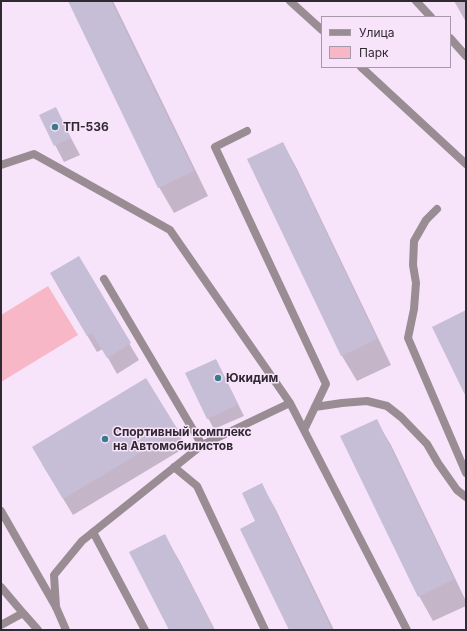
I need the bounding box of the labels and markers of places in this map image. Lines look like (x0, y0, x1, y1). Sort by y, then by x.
place label: ТП-536 (63, 120, 109, 134)
marker: ТП-536 (50, 122, 60, 132)
place label: Юкидим (226, 371, 278, 385)
marker: Юкидим (213, 373, 223, 383)
place label: Спортивный комплекс на Автомобилистов (113, 425, 252, 453)
marker: Спортивный комплекс на Автомобилистов (100, 434, 110, 444)

